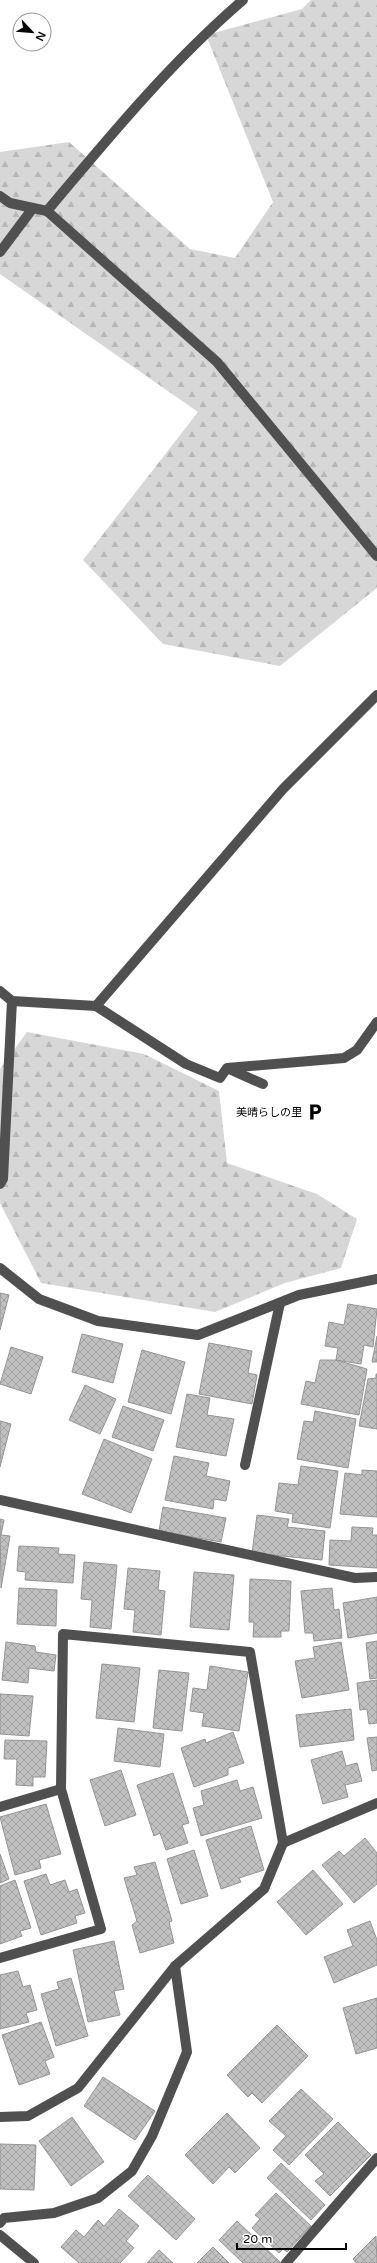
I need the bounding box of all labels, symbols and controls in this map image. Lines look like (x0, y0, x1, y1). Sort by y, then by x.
north arrow (12, 12, 52, 52)
text: N (33, 29, 48, 43)
parking icon: 美晴らしの里 (305, 1102, 325, 1122)
place label: 美晴らしの里 (236, 1106, 302, 1119)
scale bar (237, 2225, 346, 2251)
text: 20 m (243, 2232, 272, 2246)

